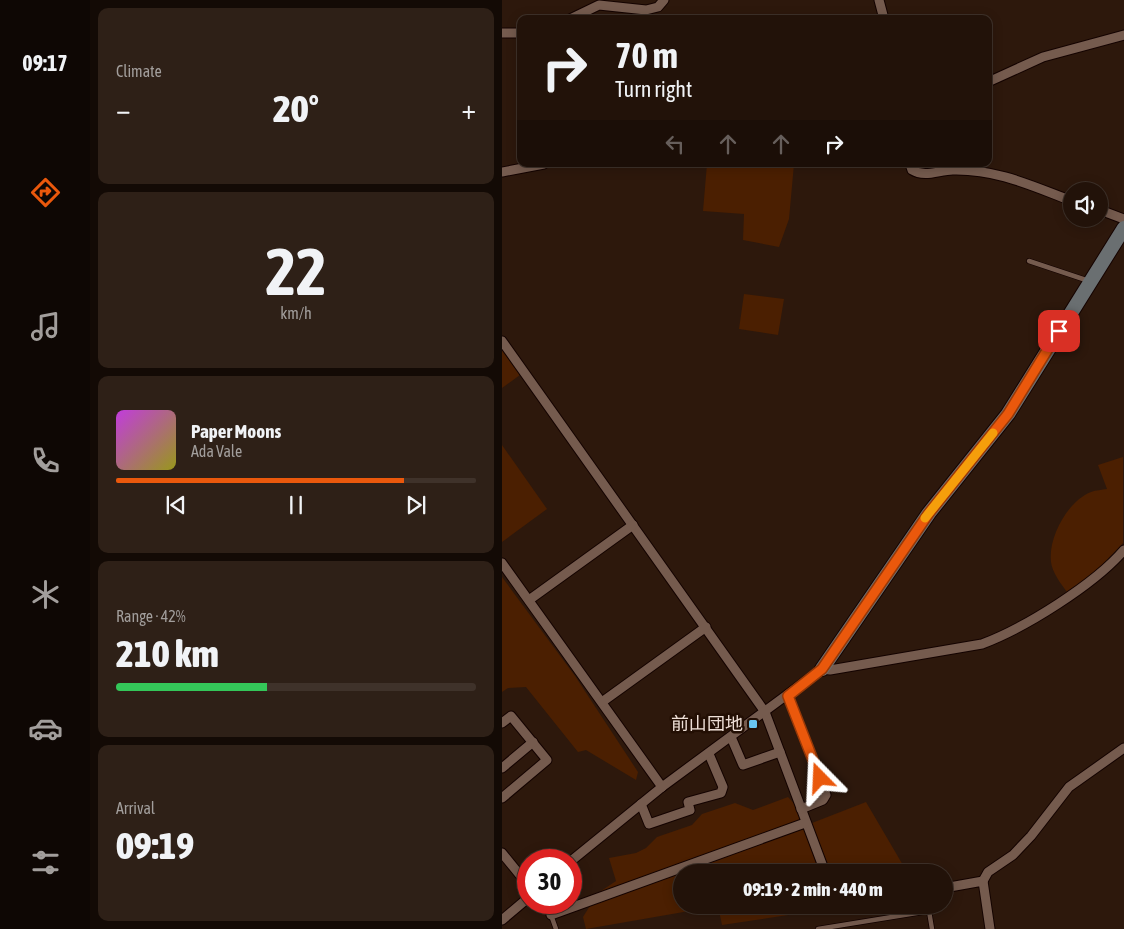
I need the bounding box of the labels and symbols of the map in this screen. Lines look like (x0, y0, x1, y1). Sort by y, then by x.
pin (1038, 310, 1080, 352)
place label: 前山団地 (671, 713, 743, 734)
marker: 前山団地 (747, 718, 759, 730)
position arrow (793, 751, 845, 803)
speed limit sign: 30 (517, 849, 582, 914)

